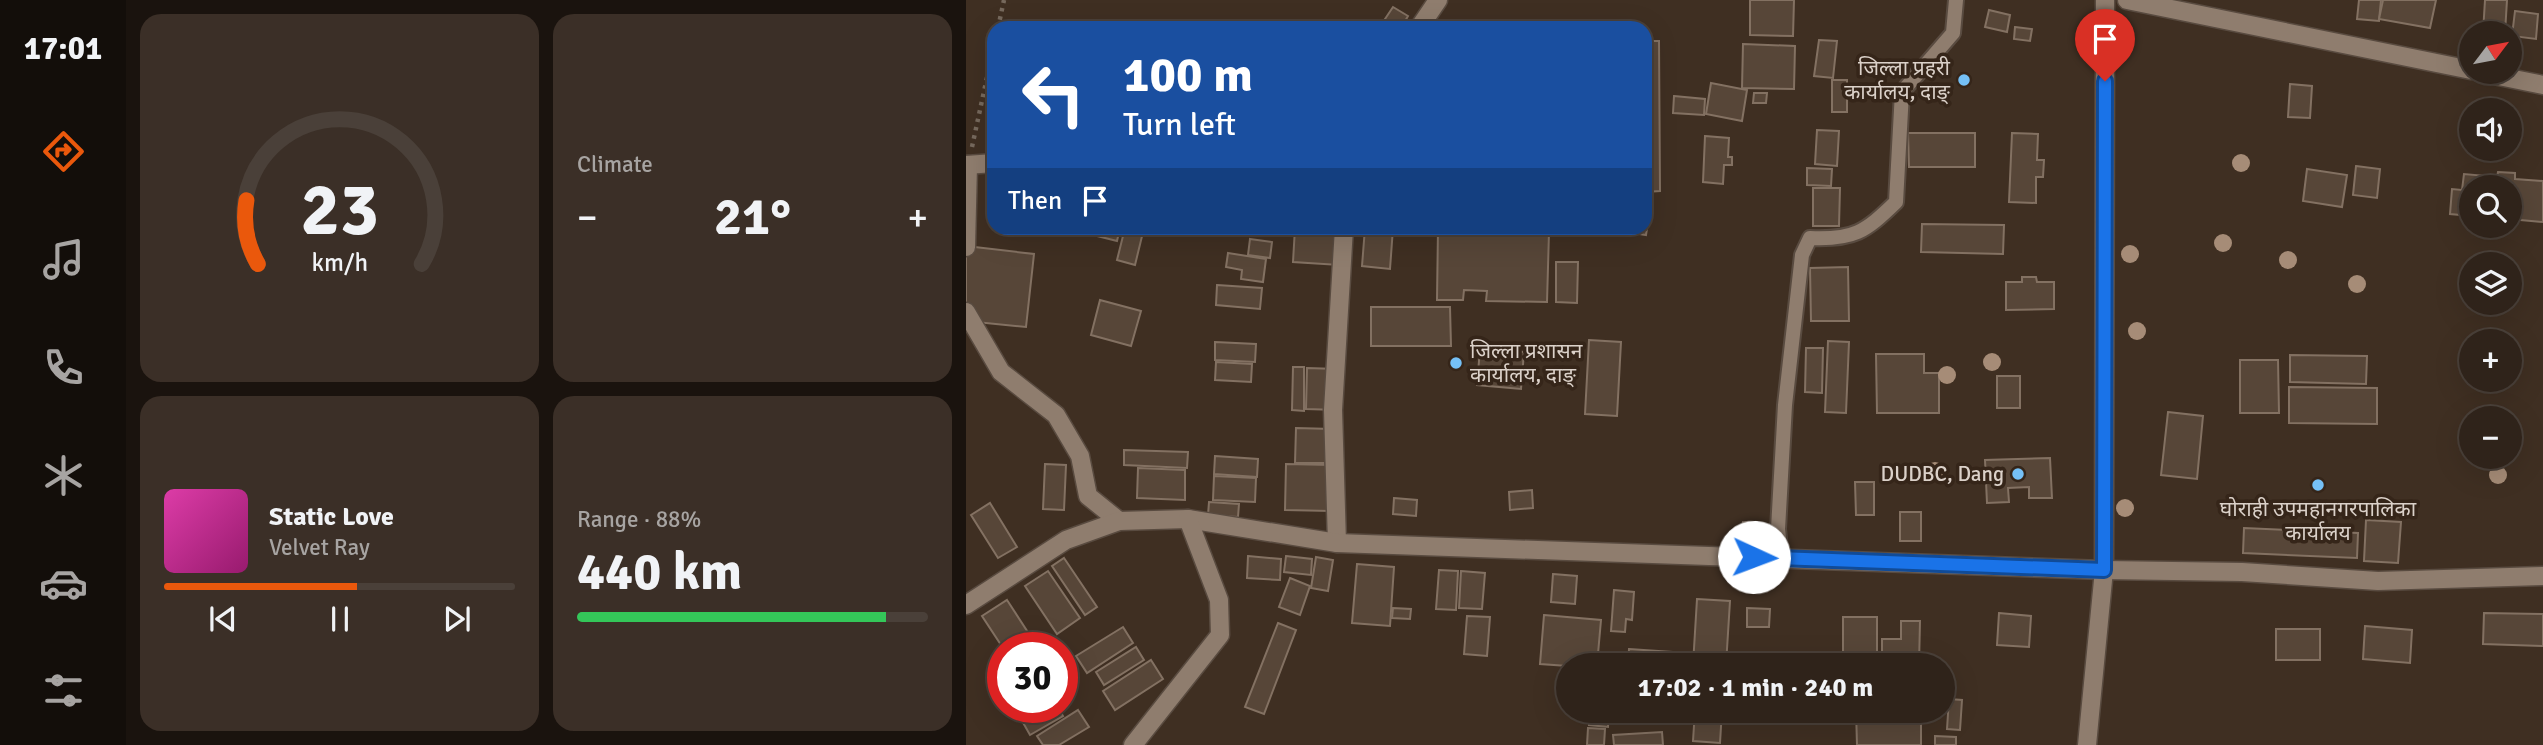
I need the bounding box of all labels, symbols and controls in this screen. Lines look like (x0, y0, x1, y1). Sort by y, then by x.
pin (2075, 9, 2135, 81)
icon: arrive (2086, 20, 2124, 58)
north arrow (2459, 21, 2522, 84)
map controls (2459, 21, 2522, 469)
text: 17:01 (24, 29, 102, 68)
text: 100 m (1123, 45, 1253, 105)
icon: left (1008, 49, 1099, 140)
place label: जिल्ला प्रहरी कार्यालय, दाङ् (1844, 55, 1951, 105)
marker: जिल्ला प्रहरी कार्यालय, दाङ् (1956, 72, 1972, 88)
button: sound (2459, 98, 2522, 161)
text: Turn left (1123, 105, 1236, 144)
icon: directions (39, 127, 88, 176)
text: Climate (577, 150, 653, 179)
text: 23 (300, 166, 379, 255)
button: search (2459, 175, 2522, 238)
icon: arrive (1076, 182, 1114, 220)
text: 21° (714, 185, 791, 249)
text: Then (1008, 185, 1062, 217)
text: − (577, 194, 598, 241)
text: + (907, 194, 928, 241)
icon: music (39, 235, 88, 284)
text: km/h (311, 247, 368, 278)
button: layers (2459, 252, 2522, 315)
button: + (2459, 329, 2522, 392)
place label: जिल्ला प्रशासन कार्यालय, दाङ् (1470, 338, 1583, 388)
icon: phone (39, 343, 88, 392)
marker: जिल्ला प्रशासन कार्यालय, दाङ् (1448, 355, 1464, 371)
button: − (2459, 406, 2522, 469)
icon: climate (39, 451, 88, 500)
place label: DUDBC, Dang (1881, 461, 2004, 487)
marker: DUDBC, Dang (2010, 466, 2026, 482)
marker: घोराही उपमहानगरपालिका कार्यालय (2310, 477, 2326, 493)
place label: घोराही उपमहानगरपालिका कार्यालय (2220, 496, 2417, 546)
text: Static Love (269, 501, 394, 533)
text: Range · 88% (577, 505, 701, 534)
position arrow (1717, 520, 1791, 594)
text: Velvet Ray (269, 533, 370, 562)
text: 440 km (577, 540, 742, 604)
icon: car (39, 559, 88, 608)
icon: previous (204, 600, 242, 638)
icon: pause (321, 600, 359, 638)
icon: next (438, 600, 476, 638)
speed limit sign: 30 (987, 632, 1078, 723)
icon: filters (39, 666, 88, 715)
text: 17:02 · 1 min · 240 m (1638, 672, 1873, 704)

